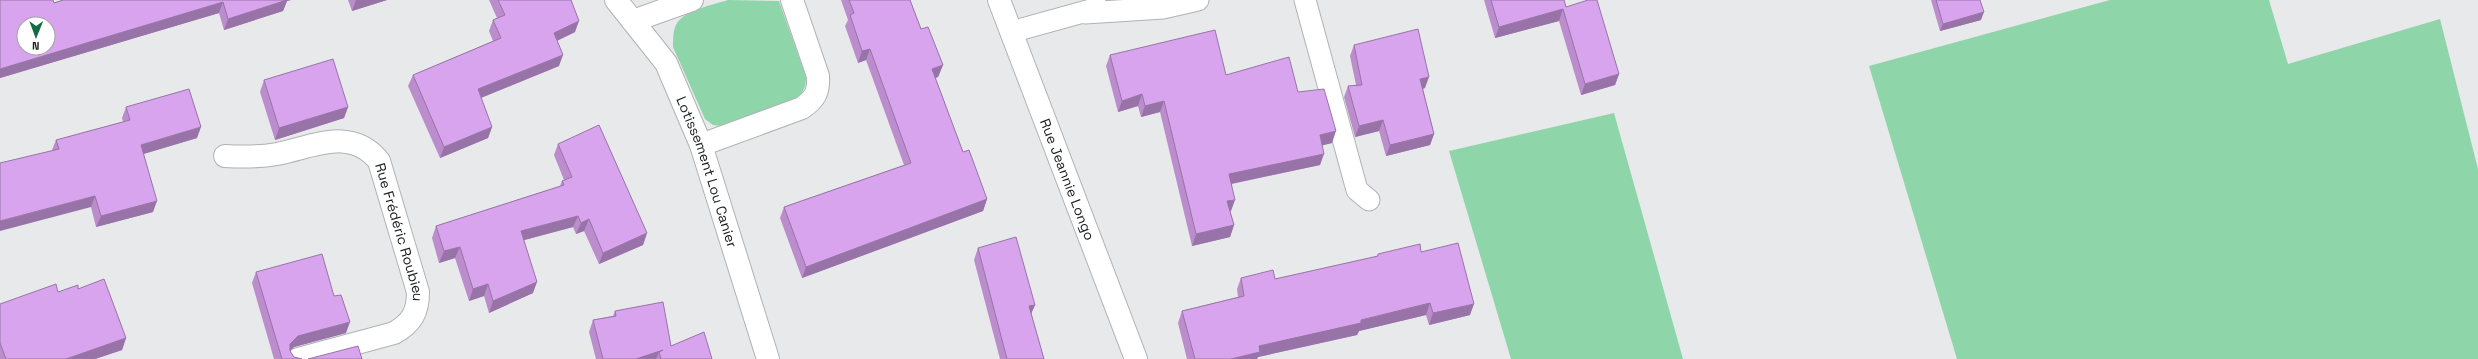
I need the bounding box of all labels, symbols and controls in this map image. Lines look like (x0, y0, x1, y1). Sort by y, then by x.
north arrow (16, 16, 56, 56)
text: N (32, 39, 40, 53)
street label: Lotissement Lou Canier (672, 94, 742, 250)
street label: Rue Jeannie Longo (1036, 116, 1099, 243)
street label: Rue Frédéric Roubieu (371, 161, 427, 302)

